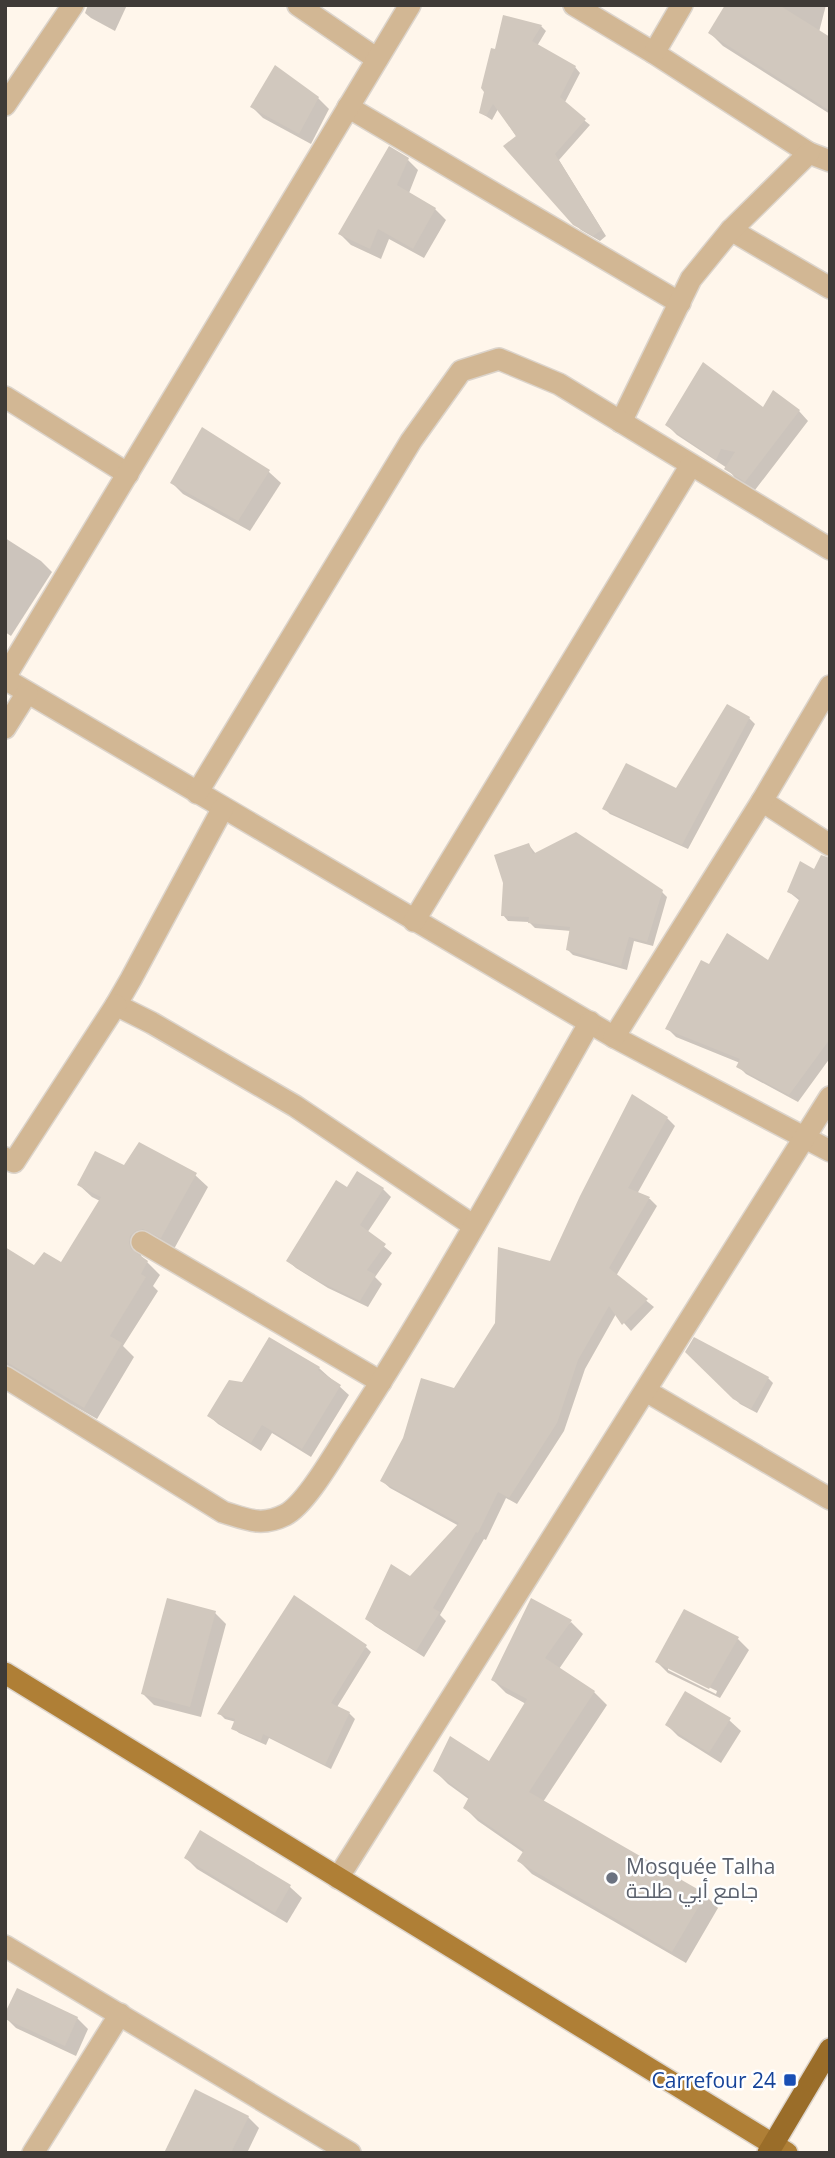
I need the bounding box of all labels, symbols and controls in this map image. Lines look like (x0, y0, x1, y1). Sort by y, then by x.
place label: Mosquée Talha جامع أبي طلحة (626, 1852, 775, 1907)
marker: Mosquée Talha جامع أبي طلحة (604, 1870, 620, 1886)
place label: Carrefour 24 (652, 2066, 776, 2094)
marker: Carrefour 24 (782, 2072, 798, 2088)

